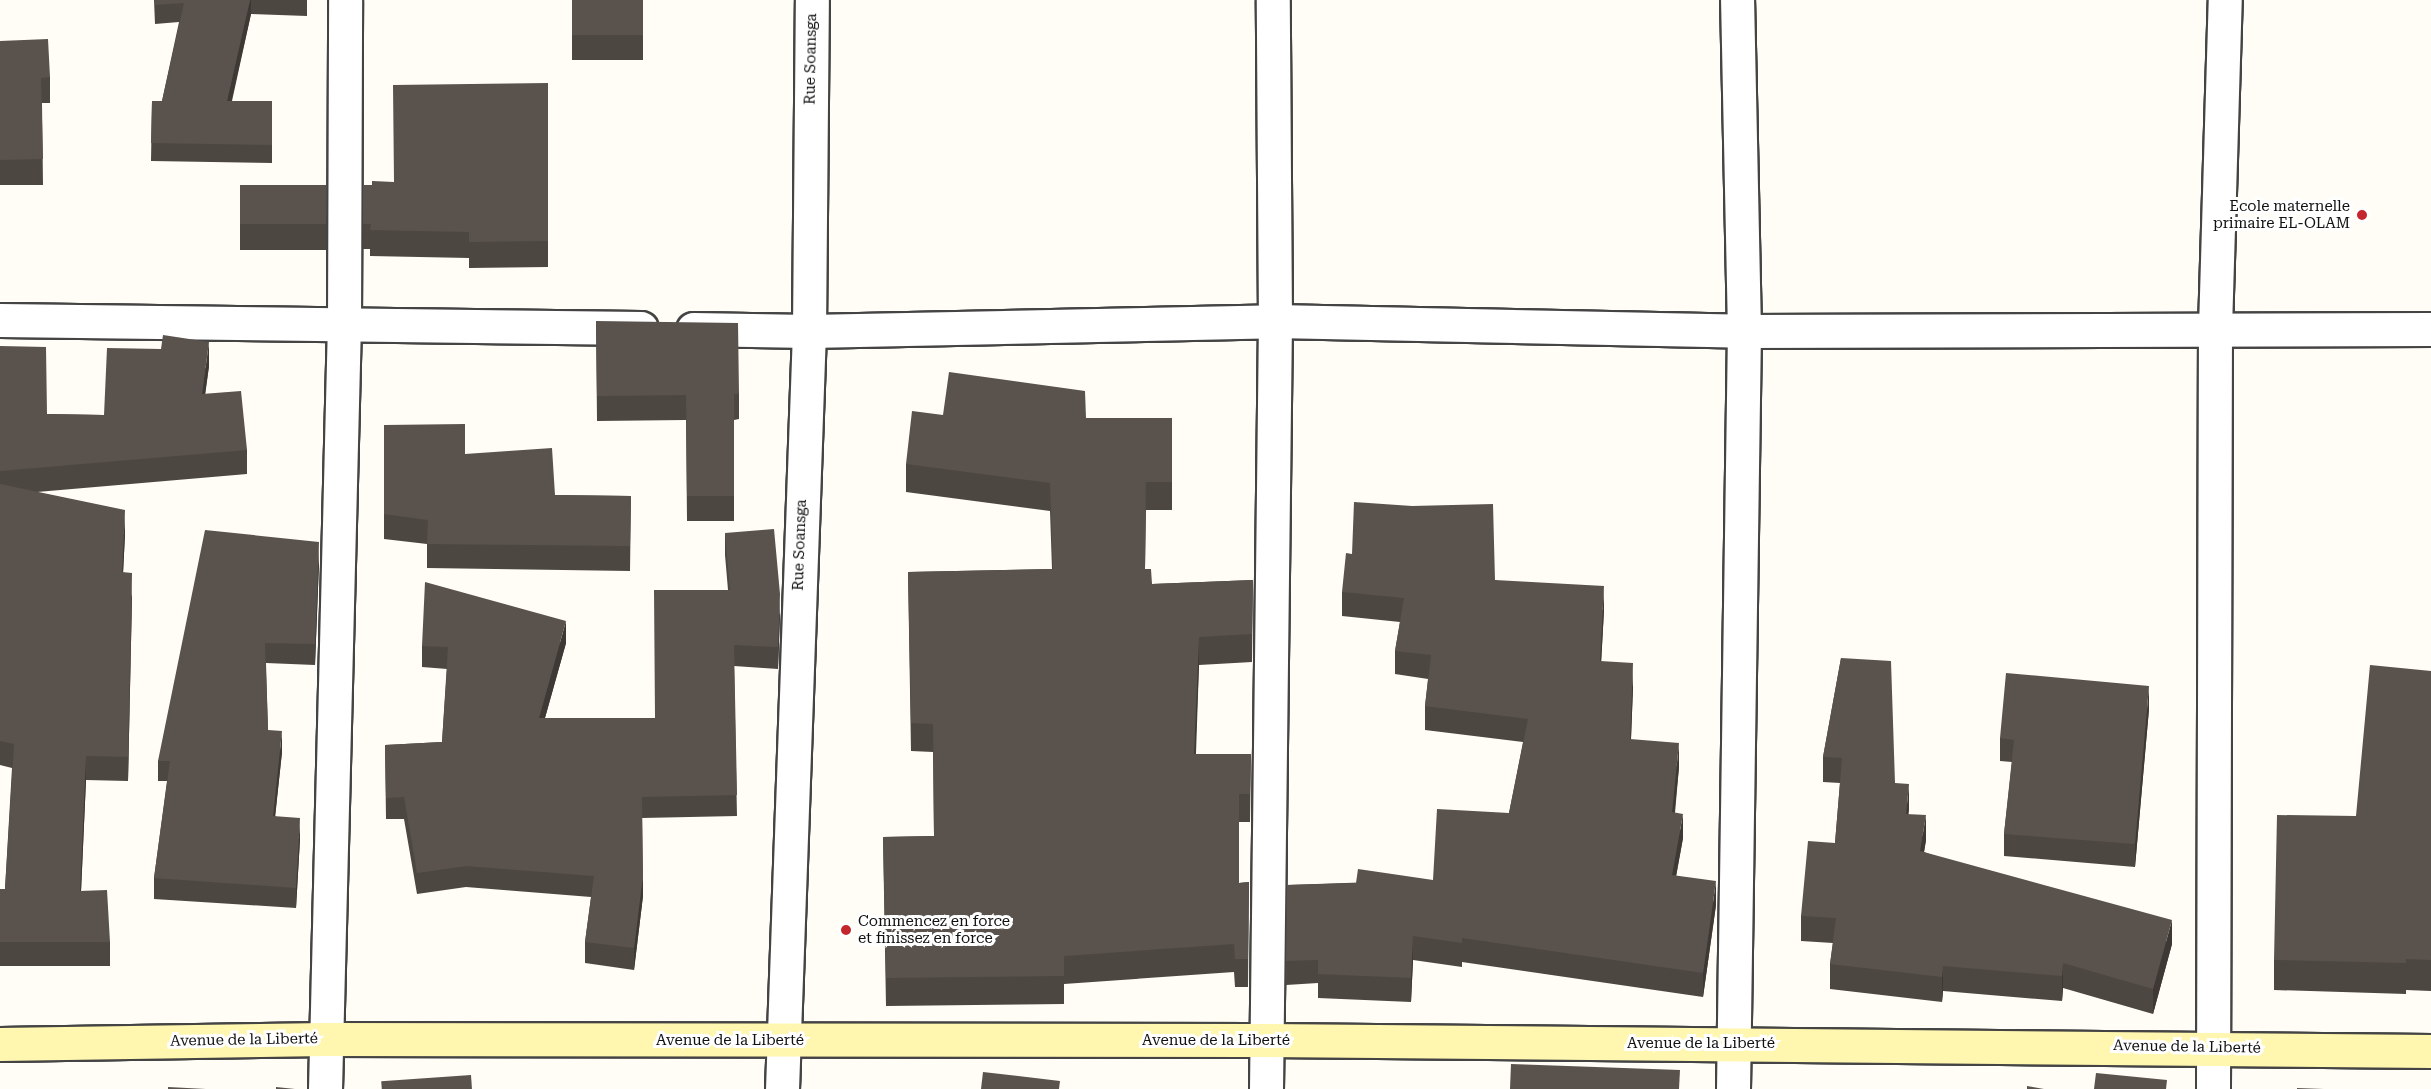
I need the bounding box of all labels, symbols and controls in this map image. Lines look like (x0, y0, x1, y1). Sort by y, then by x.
street label: Rue Soansga (801, 13, 821, 105)
place label: Ecole maternelle primaire EL-OLAM (2213, 197, 2350, 232)
marker: Ecole maternelle primaire EL-OLAM (2355, 208, 2369, 222)
street label: Rue Soansga (789, 499, 811, 591)
place label: Commencez en force et finissez en force (858, 912, 1010, 947)
marker: Commencez en force et finissez en force (839, 923, 853, 937)
street label: Avenue de la Liberté (170, 1030, 318, 1050)
street label: Avenue de la Liberté (656, 1032, 804, 1050)
street label: Avenue de la Liberté (1142, 1032, 1290, 1050)
street label: Avenue de la Liberté (1627, 1035, 1775, 1053)
street label: Avenue de la Liberté (2113, 1037, 2261, 1057)

